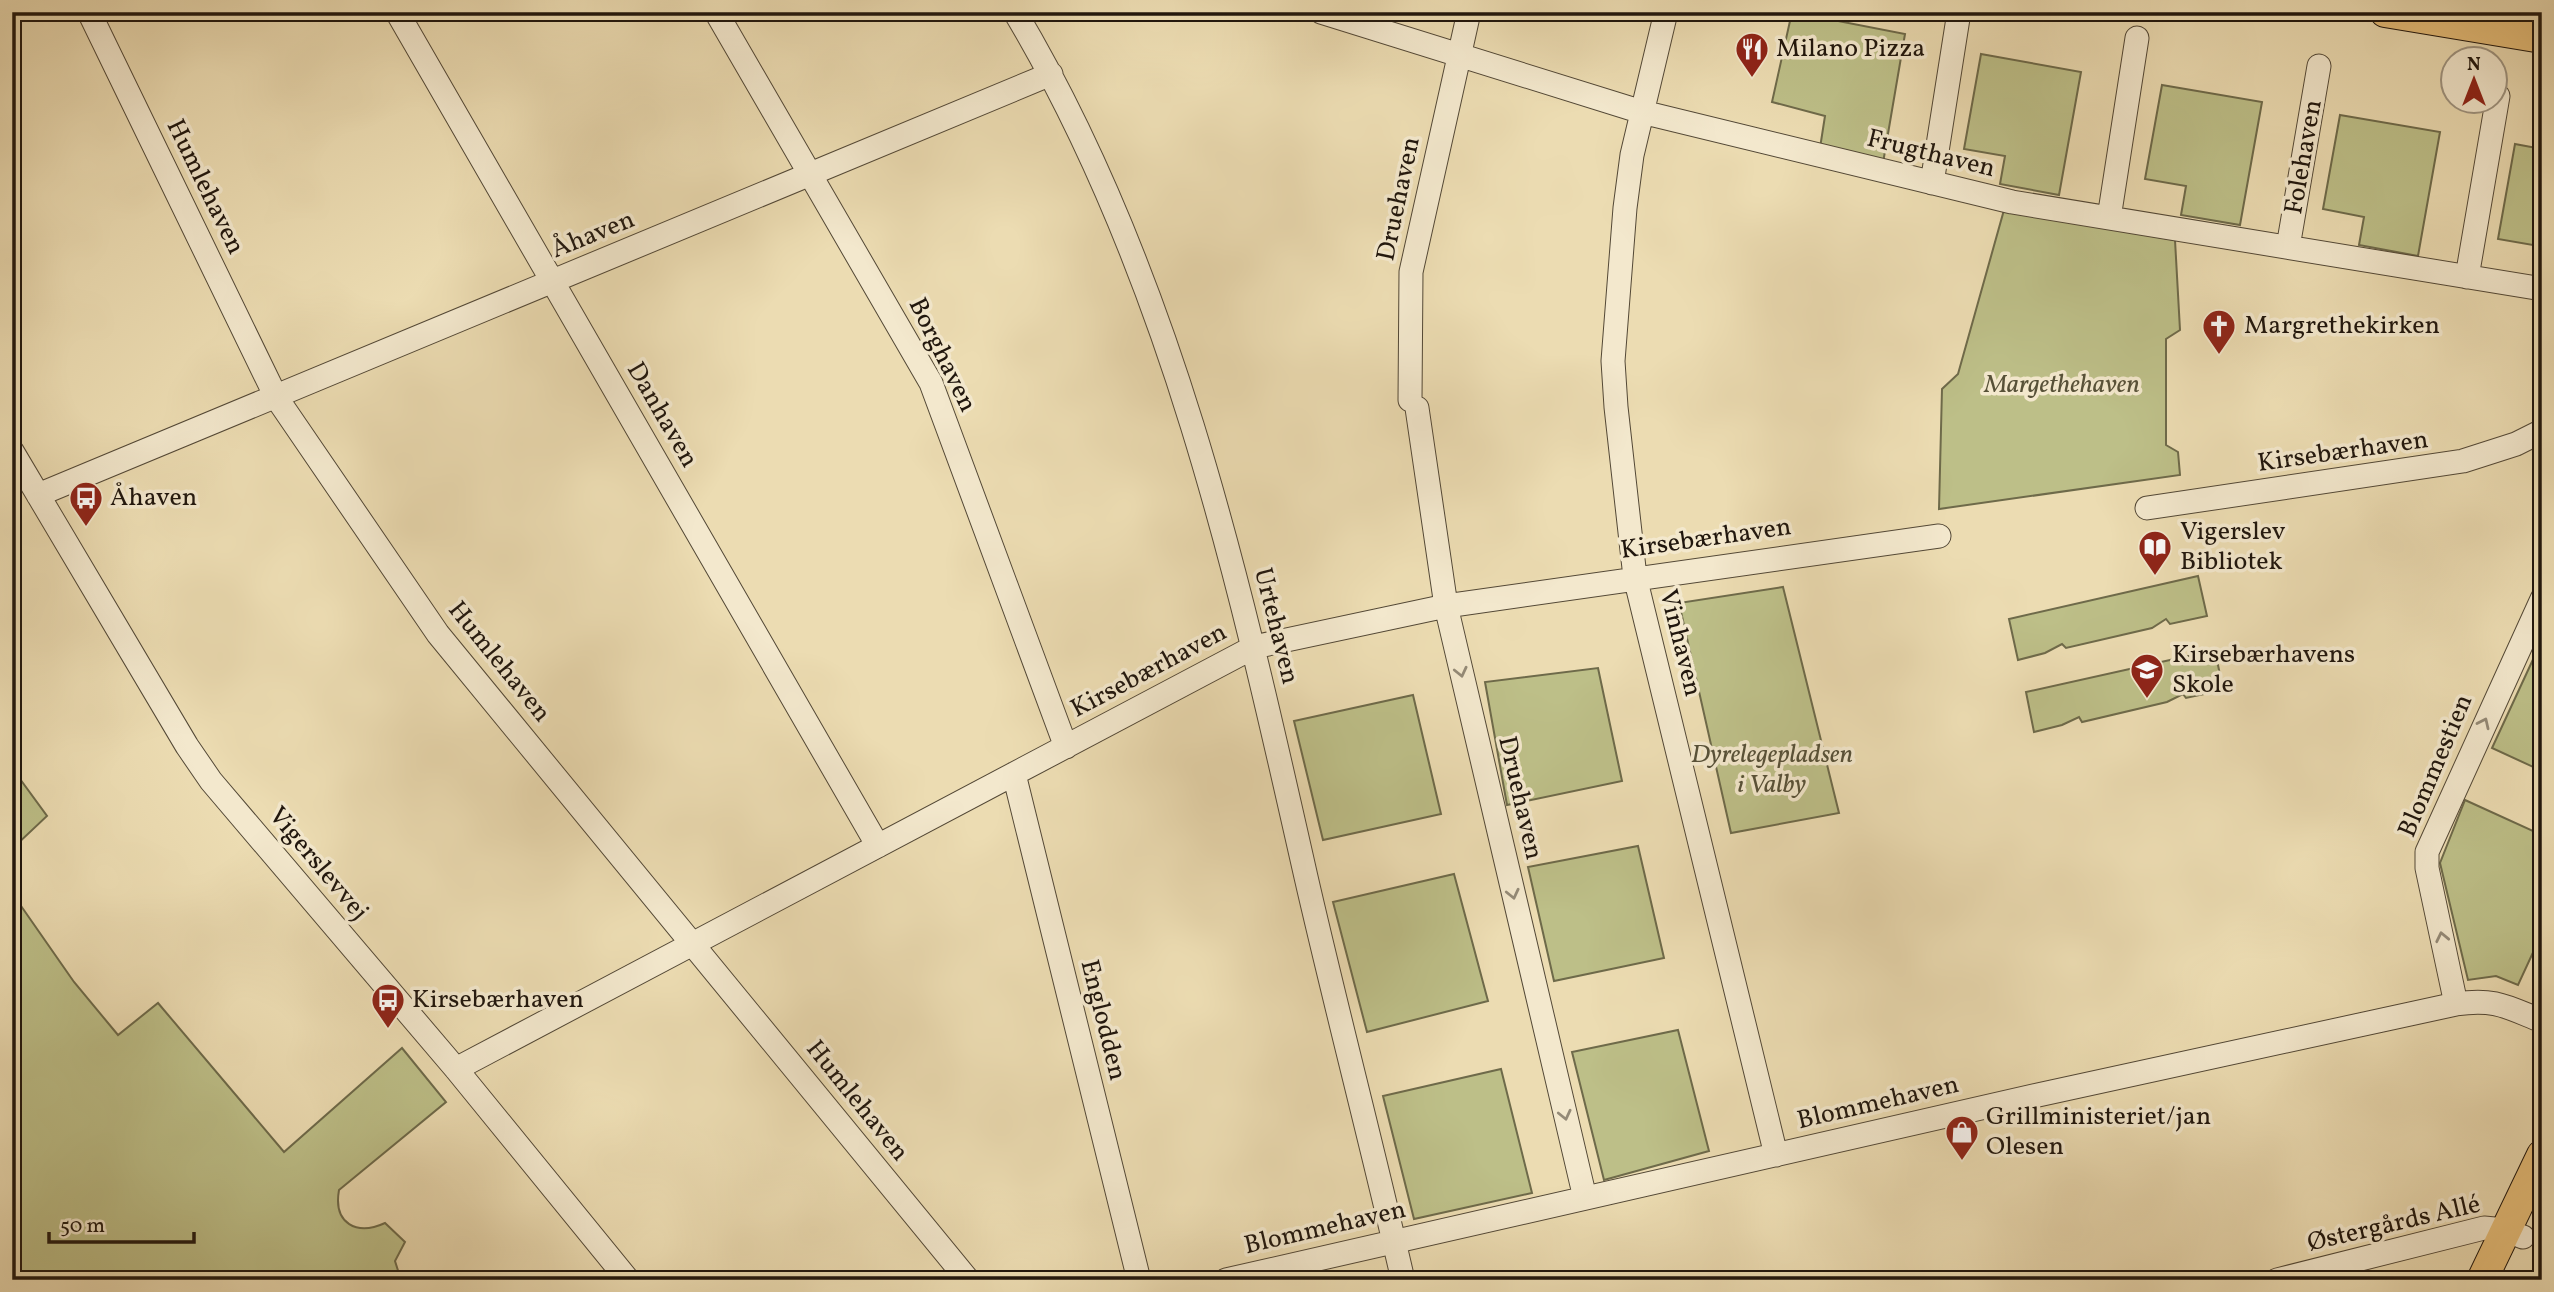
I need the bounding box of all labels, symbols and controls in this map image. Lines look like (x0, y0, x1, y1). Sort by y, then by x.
restaurant icon: Milano Pizza (1733, 30, 1771, 79)
place label: Milano Pizza (1776, 31, 1925, 67)
north arrow (2438, 46, 2508, 116)
text: N (2467, 52, 2481, 78)
street label: Folehaven (2276, 97, 2332, 217)
street label: Humlehaven (157, 113, 253, 261)
street label: Frugthaven (1863, 121, 1999, 187)
street label: Druehaven (1368, 134, 1430, 264)
street label: Åhaven (546, 202, 640, 268)
street label: Borghaven (899, 292, 985, 418)
church icon: Margrethekirken (2200, 307, 2238, 356)
place label: Margrethekirken (2244, 308, 2440, 344)
street label: Danhaven (617, 356, 707, 474)
park label: Margethehaven (1983, 367, 2140, 403)
street label: Kirsebærhaven (2255, 422, 2431, 482)
bus stop icon: Åhaven (67, 479, 105, 528)
place label: Åhaven (110, 480, 197, 516)
street label: Kirsebærhaven (1618, 509, 1794, 569)
place label: Vigerslev Bibliotek (2180, 514, 2286, 580)
library icon: Vigerslev Bibliotek (2136, 528, 2174, 577)
street label: Urtehaven (1244, 564, 1308, 688)
street label: Vinhaven (1649, 586, 1711, 700)
street label: Humlehaven (439, 594, 559, 730)
street label: Kirsebærhaven (1065, 615, 1233, 727)
place label: Kirsebærhavens Skole (2172, 637, 2355, 703)
school or university icon: Kirsebærhavens Skole (2128, 651, 2166, 700)
one-way arrow (1453, 666, 1467, 678)
street label: Blommestien (2390, 689, 2482, 843)
one-way arrow (2475, 718, 2489, 730)
street label: Druehaven (1488, 733, 1552, 863)
park label: Dyrelegepladsen i Valby (1691, 737, 1853, 803)
street label: Vigerslevvej (260, 799, 376, 929)
one-way arrow (1505, 888, 1520, 900)
one-way arrow (2435, 931, 2450, 943)
street label: Englodden (1071, 956, 1135, 1084)
bus stop icon: Kirsebærhaven (369, 981, 407, 1030)
place label: Kirsebærhaven (412, 982, 584, 1018)
street label: Humlehaven (797, 1033, 917, 1169)
street label: Blommehaven (1793, 1067, 1963, 1139)
place label: Grillministeriet/jan Olesen (1986, 1099, 2211, 1165)
one-way arrow (1557, 1109, 1572, 1121)
shop icon: Grillministeriet/jan Olesen (1943, 1113, 1981, 1162)
street label: Østergårds Allé (2304, 1187, 2484, 1261)
street label: Blommehaven (1240, 1192, 1410, 1264)
scale bar (49, 1201, 194, 1245)
text: 50 m (60, 1212, 105, 1241)

